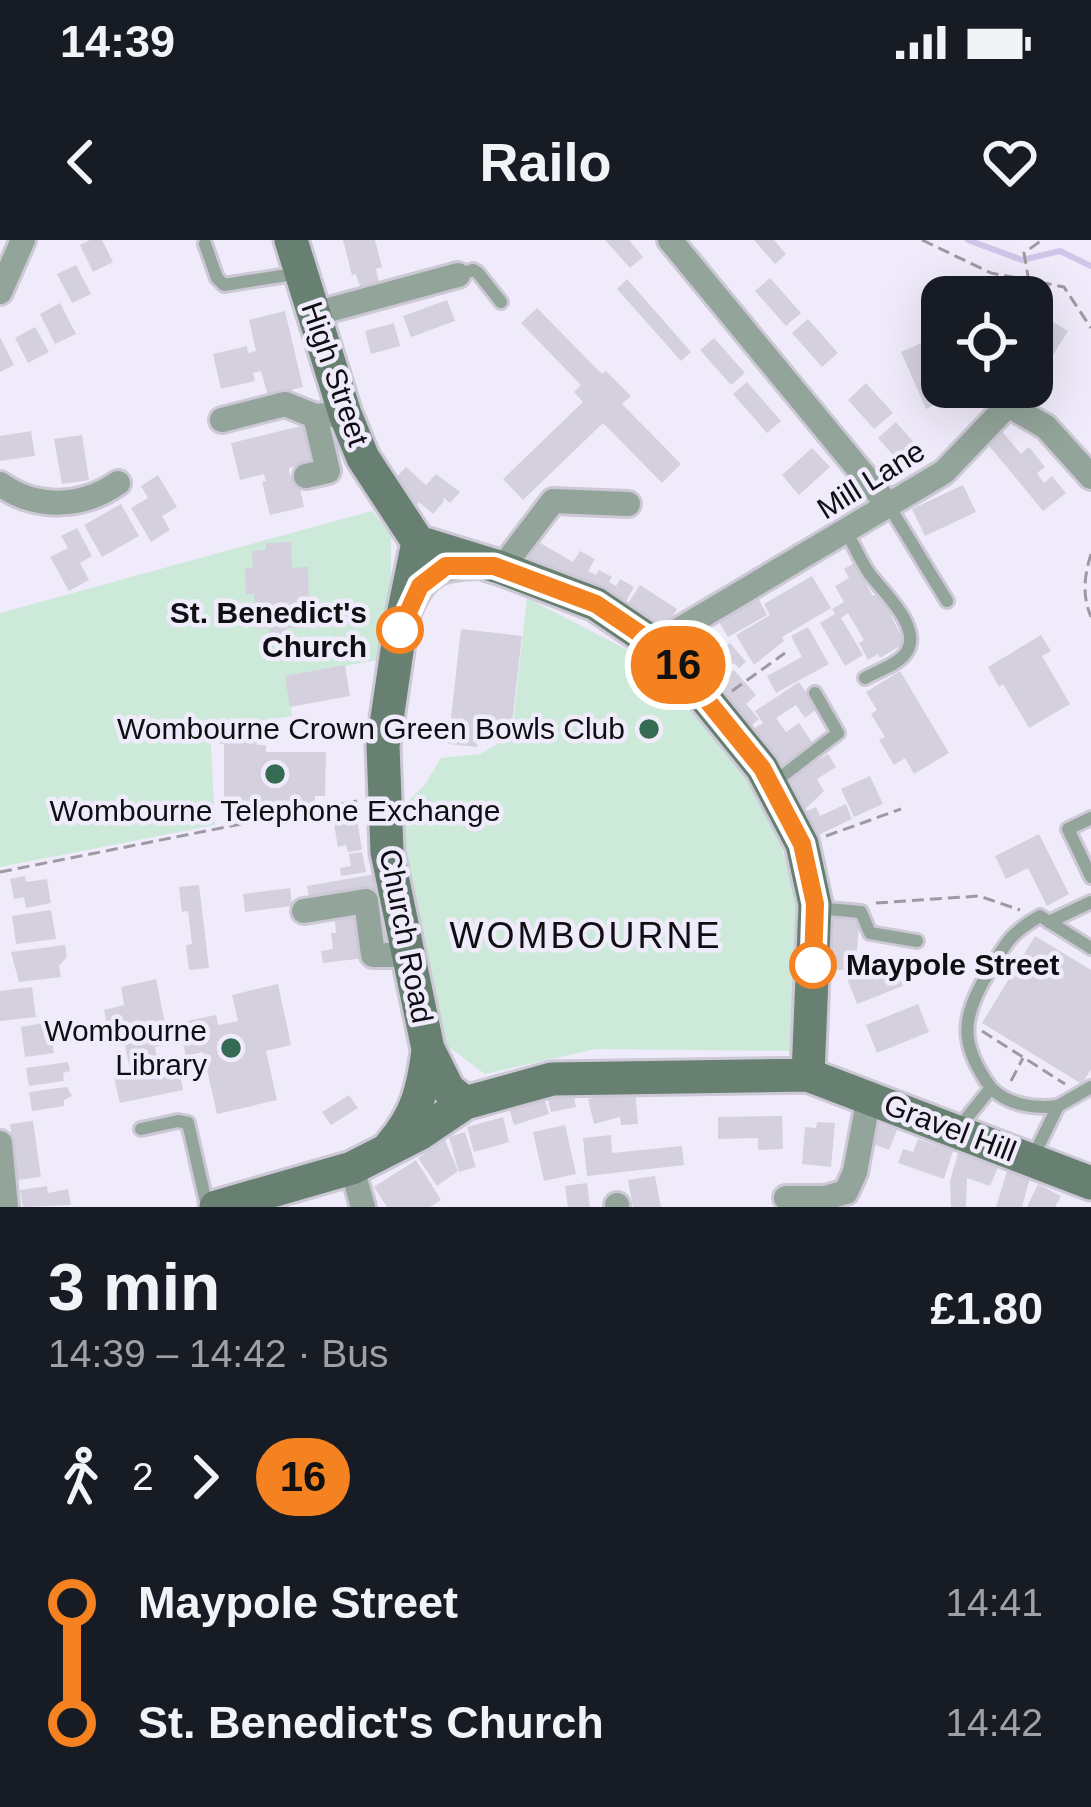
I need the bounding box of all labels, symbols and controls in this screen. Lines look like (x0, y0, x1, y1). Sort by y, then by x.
text: 14:39 (60, 16, 175, 67)
icon: back (48, 129, 114, 195)
icon: heart (977, 129, 1043, 195)
text: Railo (479, 132, 612, 192)
map controls (921, 276, 1053, 408)
button: locate (921, 276, 1053, 408)
street label: High Street (295, 298, 376, 451)
street label: Mill Lane (811, 434, 930, 525)
place label: St. Benedict's Church (170, 596, 367, 663)
marker: St. Benedict's Church (378, 608, 422, 652)
line badge: 16 (624, 626, 732, 704)
text: 16 (655, 641, 701, 688)
place label: Wombourne Crown Green Bowls Club (117, 712, 625, 745)
marker: Wombourne Crown Green Bowls Club (636, 716, 662, 742)
marker: Wombourne Telephone Exchange (262, 761, 288, 787)
place label: Wombourne Telephone Exchange (50, 794, 500, 827)
street label: Church Road (373, 846, 440, 1026)
district label: WOMBOURNE (450, 915, 723, 956)
marker: Maypole Street (791, 943, 835, 987)
place label: Maypole Street (846, 948, 1059, 981)
place label: Wombourne Library (44, 1014, 207, 1081)
marker: Wombourne Library (218, 1035, 244, 1061)
street label: Gravel Hill (880, 1087, 1021, 1168)
text: 3 min (48, 1250, 220, 1324)
text: £1.80 (930, 1283, 1043, 1334)
text: 14:39 – 14:42 · Bus (48, 1332, 388, 1375)
icon: walk (48, 1444, 114, 1510)
icon: forward (172, 1444, 238, 1510)
text: 16 (280, 1453, 326, 1500)
text: 2 (132, 1455, 154, 1498)
text: Maypole Street (138, 1577, 458, 1628)
text: 14:41 (945, 1581, 1043, 1624)
text: St. Benedict's Church (138, 1697, 604, 1748)
text: 14:42 (945, 1701, 1043, 1744)

